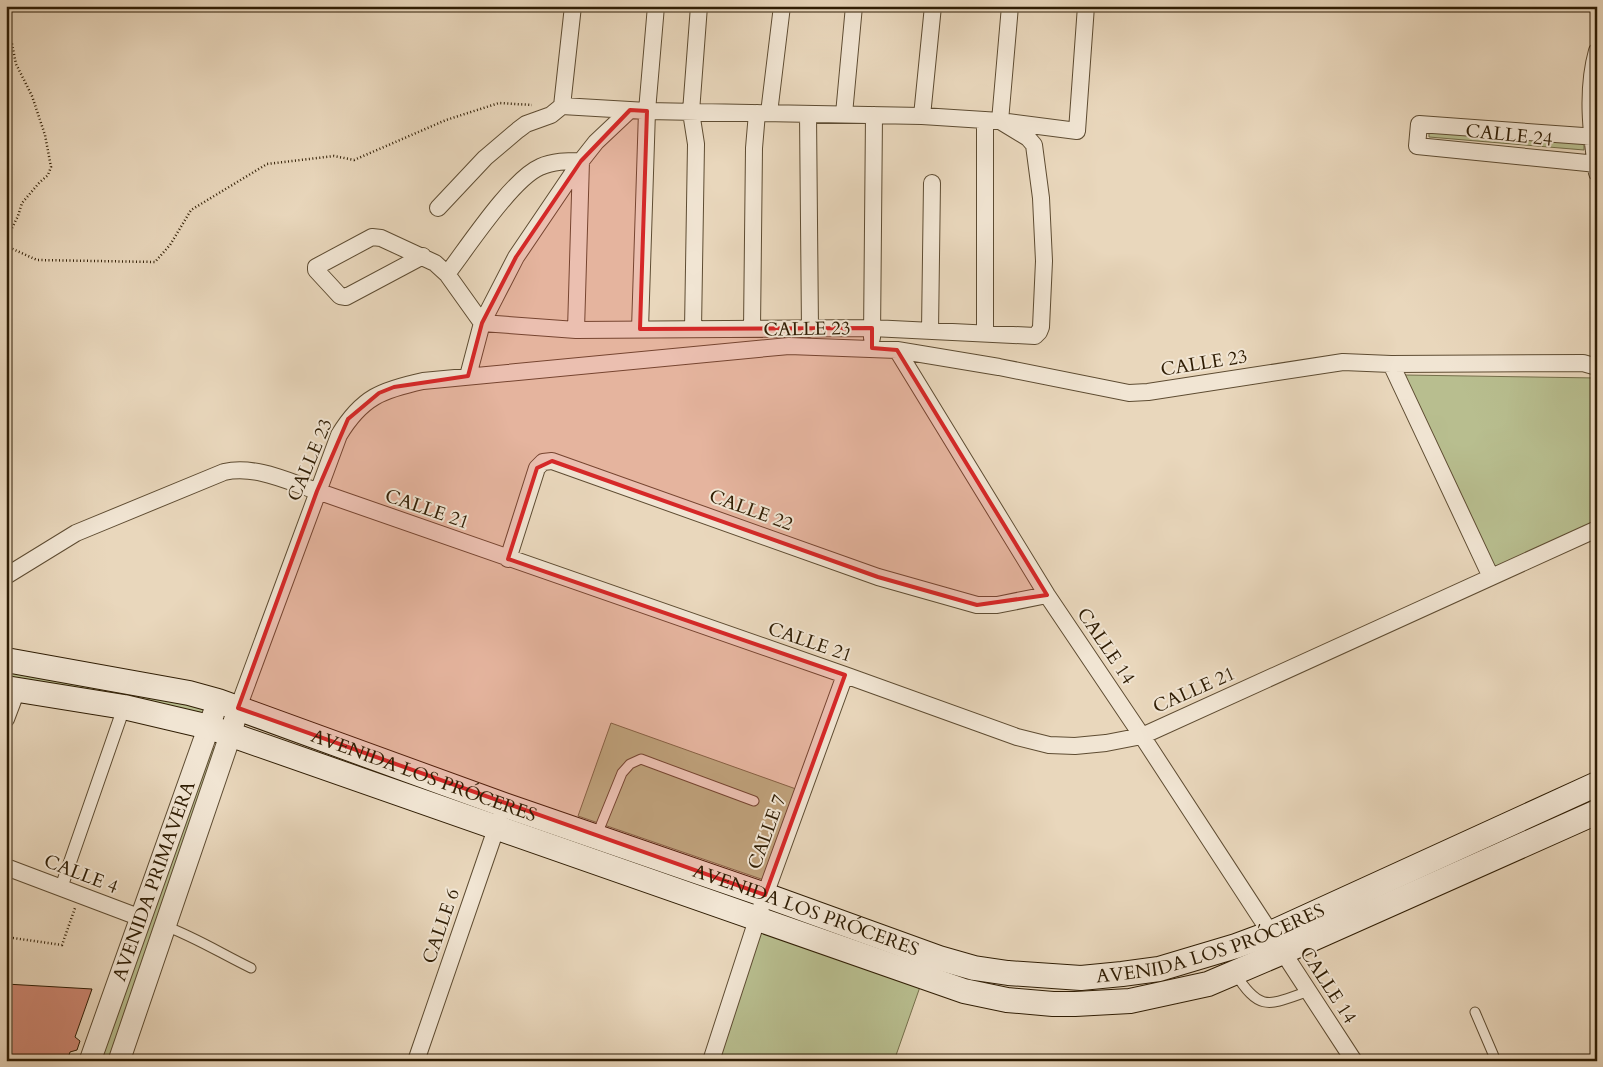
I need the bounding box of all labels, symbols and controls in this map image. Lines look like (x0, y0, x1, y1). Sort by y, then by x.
street label: CALLE 24 (1464, 118, 1554, 153)
street label: CALLE 23 (763, 315, 851, 343)
street label: CALLE 23 (1159, 343, 1249, 383)
street label: CALLE 23 (281, 415, 339, 505)
street label: CALLE 21 (381, 482, 473, 536)
street label: CALLE 22 (706, 483, 797, 537)
street label: CALLE 14 (1071, 603, 1141, 690)
street label: CALLE 21 (764, 615, 856, 669)
street label: CALLE 21 (1149, 660, 1239, 720)
street label: AVENIDA LOS PRÓCERES (307, 723, 540, 828)
street label: AVENIDA PRIMAVERA (106, 777, 202, 985)
street label: CALLE 7 (742, 791, 793, 873)
street label: CALLE 4 (40, 848, 122, 900)
street label: AVENIDA LOS PRÓCERES (689, 858, 923, 963)
street label: CALLE 6 (416, 885, 466, 967)
street label: AVENIDA LOS PRÓCERES (1095, 897, 1329, 989)
street label: CALLE 14 (1293, 941, 1363, 1029)

